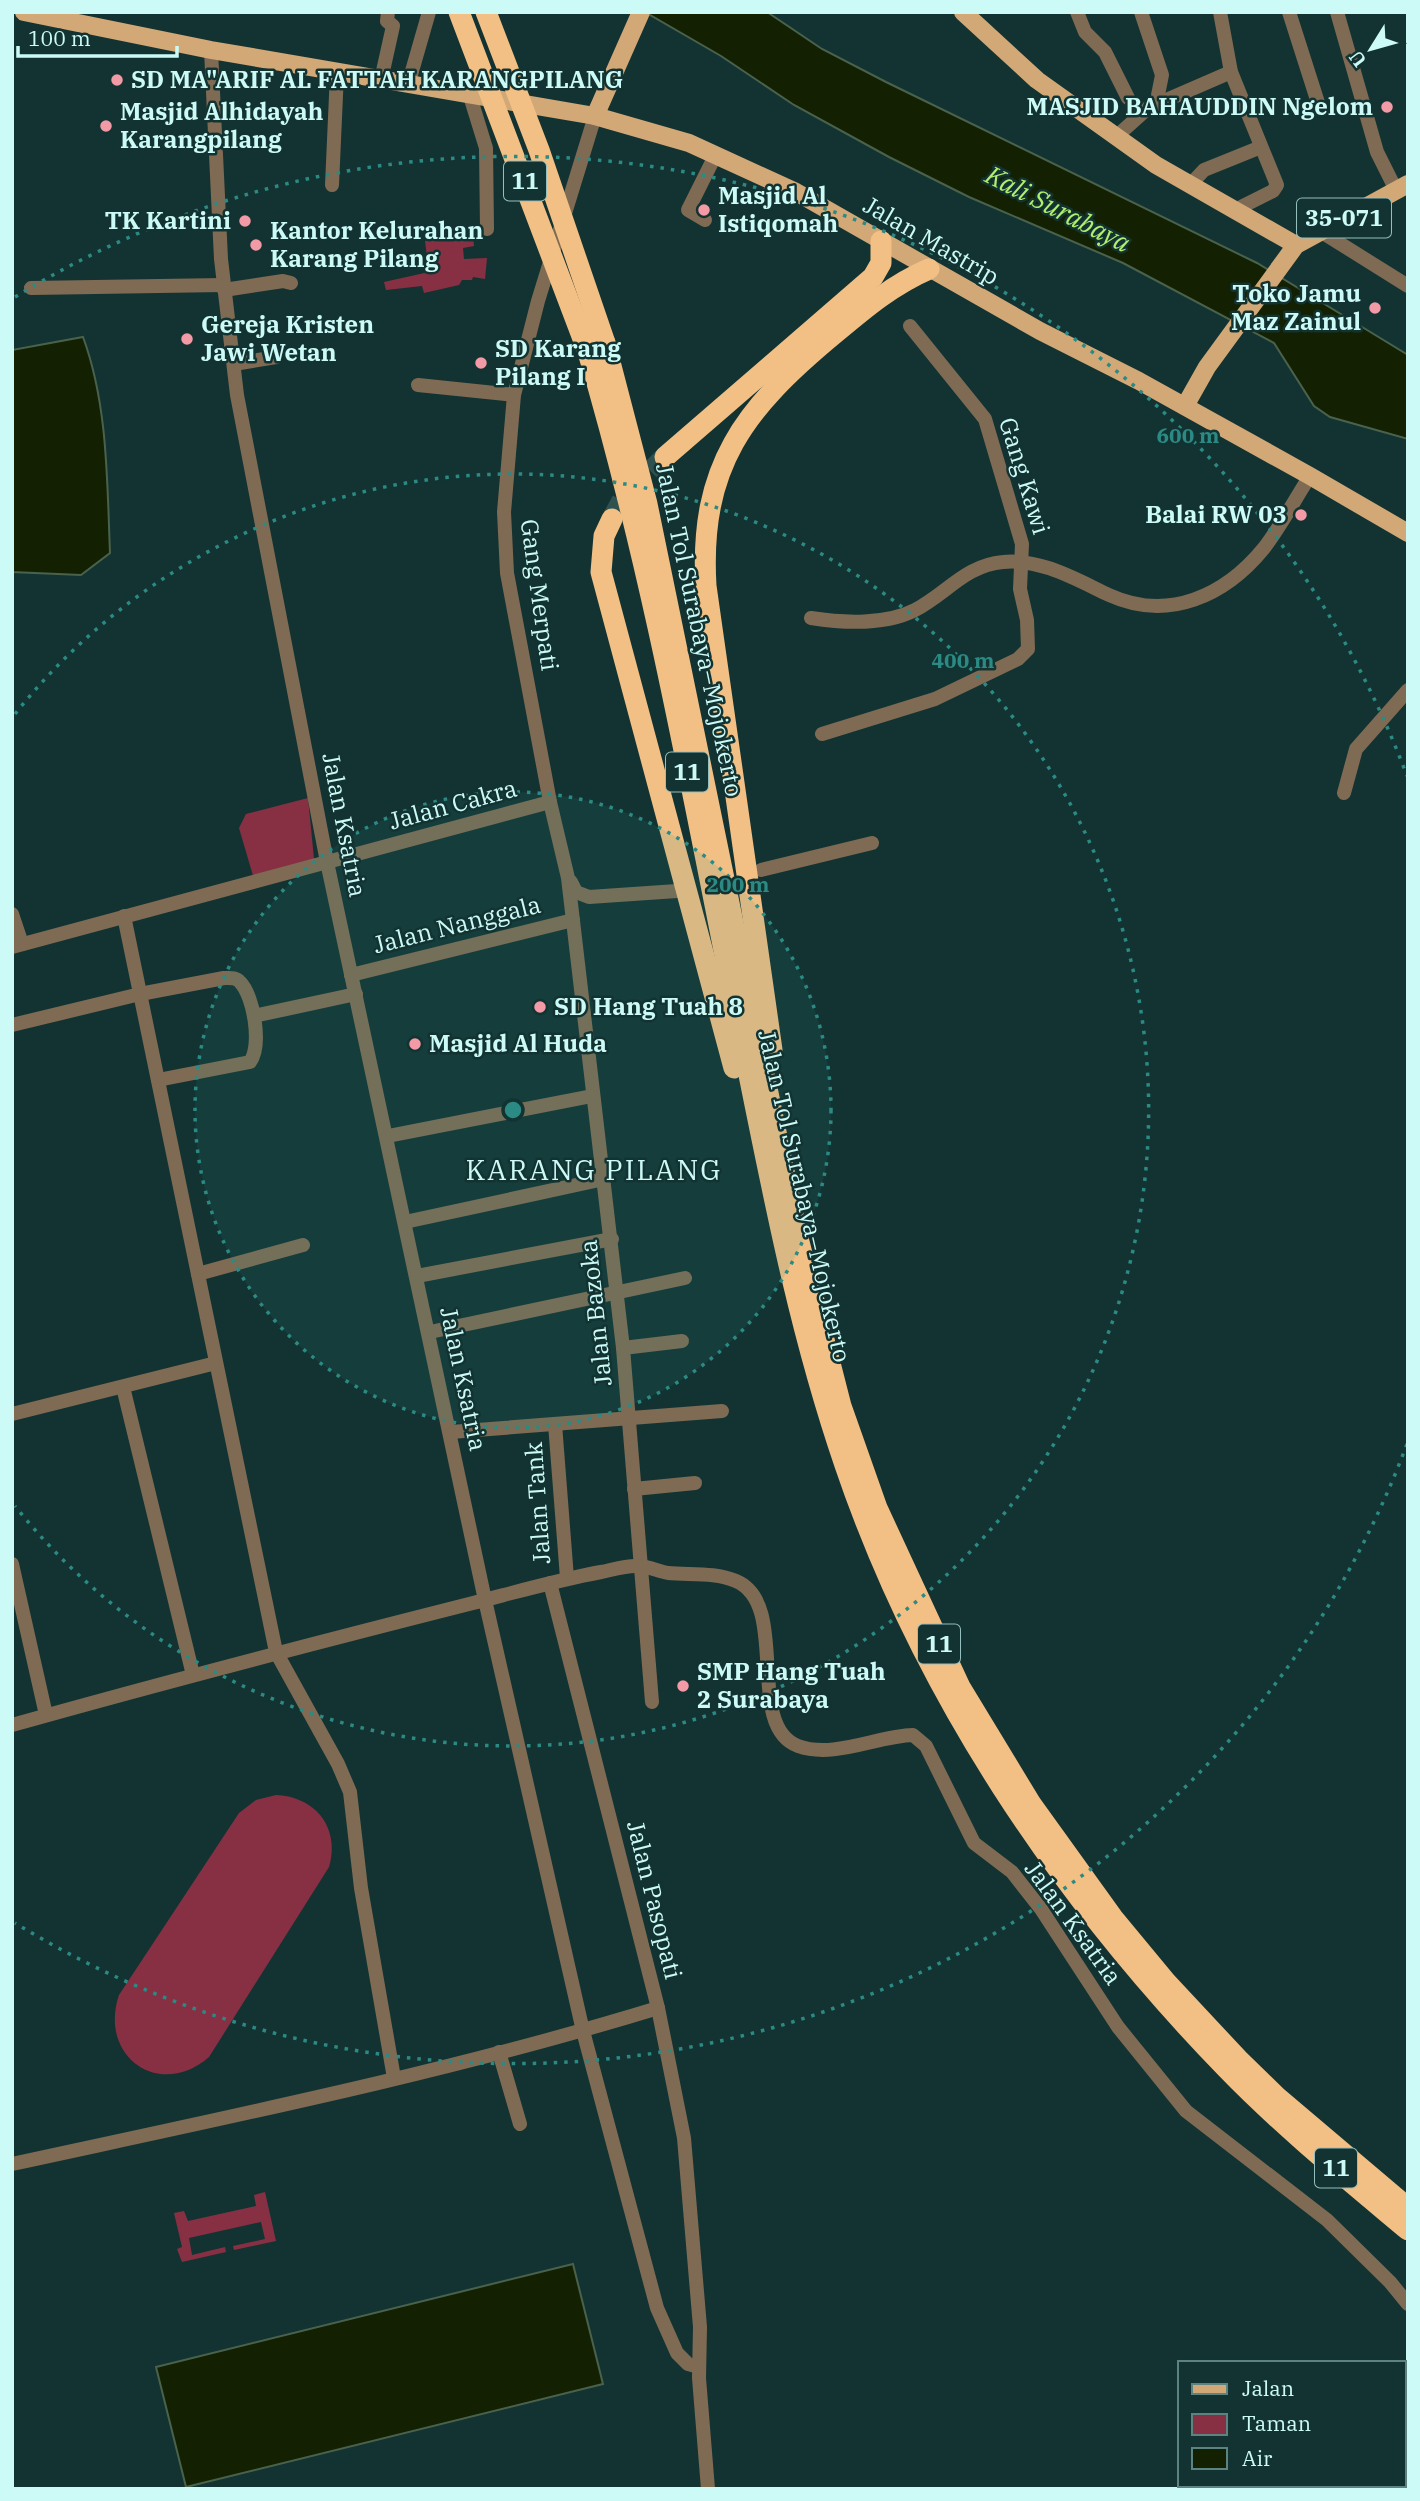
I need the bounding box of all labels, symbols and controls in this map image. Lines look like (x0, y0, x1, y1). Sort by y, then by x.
scale bar (18, 14, 177, 58)
north arrow (1336, 14, 1406, 84)
text: 100 m (28, 24, 91, 52)
text: U (1343, 46, 1371, 72)
place label: SD MA"ARIF AL FATTAH KARANGPILANG (131, 63, 623, 95)
marker: SD MA"ARIF AL FATTAH KARANGPILANG (109, 72, 125, 88)
place label: MASJID BAHAUDDIN Ngelom (1026, 90, 1373, 122)
place label: Masjid Alhidayah Karangpilang (120, 95, 323, 155)
marker: MASJID BAHAUDDIN Ngelom (1379, 99, 1395, 115)
marker: Masjid Alhidayah Karangpilang (98, 118, 114, 134)
water label: Kali Surabaya (979, 157, 1137, 259)
road number: 11 (504, 162, 546, 200)
place label: Masjid Al Istiqomah (718, 179, 838, 239)
street label: Jalan Mastrip (858, 188, 1005, 292)
road number: 35-071 (1297, 198, 1391, 238)
marker: Masjid Al Istiqomah (696, 202, 712, 218)
place label: TK Kartini (105, 204, 231, 236)
marker: TK Kartini (237, 213, 253, 229)
place label: Kantor Kelurahan Karang Pilang (270, 214, 484, 274)
marker: Kantor Kelurahan Karang Pilang (248, 237, 264, 253)
place label: Toko Jamu Maz Zainul (1231, 277, 1361, 337)
marker: Toko Jamu Maz Zainul (1367, 300, 1383, 316)
place label: Gereja Kristen Jawi Wetan (201, 308, 374, 368)
marker: Gereja Kristen Jawi Wetan (179, 331, 195, 347)
place label: SD Karang Pilang I (495, 332, 621, 392)
marker: SD Karang Pilang I (473, 355, 489, 371)
street label: Gang Kawi (992, 413, 1058, 538)
text: 600 m (1156, 421, 1220, 449)
street label: Jalan Tol Surabaya–Mojokerto (649, 460, 751, 800)
place label: Balai RW 03 (1145, 498, 1287, 530)
marker: Balai RW 03 (1293, 507, 1309, 523)
street label: Gang Merpati (514, 517, 566, 673)
text: 400 m (931, 646, 995, 674)
street label: Jalan Ksatria (315, 750, 375, 900)
road number: 11 (666, 752, 708, 792)
street label: Jalan Cakra (385, 772, 520, 836)
text: 200 m (706, 870, 770, 898)
street label: Jalan Nanggala (370, 888, 544, 960)
place label: SD Hang Tuah 8 (554, 990, 743, 1022)
marker: SD Hang Tuah 8 (532, 999, 548, 1015)
street label: Jalan Tol Surabaya–Mojokerto (751, 1026, 859, 1365)
place label: Masjid Al Huda (429, 1027, 607, 1059)
marker: Masjid Al Huda (407, 1036, 423, 1052)
centre of rings (501, 1098, 525, 1122)
district label: KARANG PILANG (465, 1151, 723, 1188)
street label: Jalan Bazoka (571, 1238, 619, 1388)
street label: Jalan Ksatria (433, 1304, 495, 1454)
street label: Jalan Tank (517, 1441, 557, 1565)
road number: 11 (918, 1624, 960, 1664)
place label: SMP Hang Tuah 2 Surabaya (697, 1655, 886, 1715)
marker: SMP Hang Tuah 2 Surabaya (675, 1678, 691, 1694)
street label: Jalan Pasopati (620, 1817, 690, 1982)
street label: Jalan Ksatria (1018, 1854, 1130, 1991)
road number: 11 (1315, 2148, 1357, 2188)
legend (1178, 2361, 1406, 2487)
text: Jalan (1242, 2374, 1294, 2402)
text: Taman (1242, 2409, 1311, 2437)
text: Air (1242, 2444, 1273, 2472)

